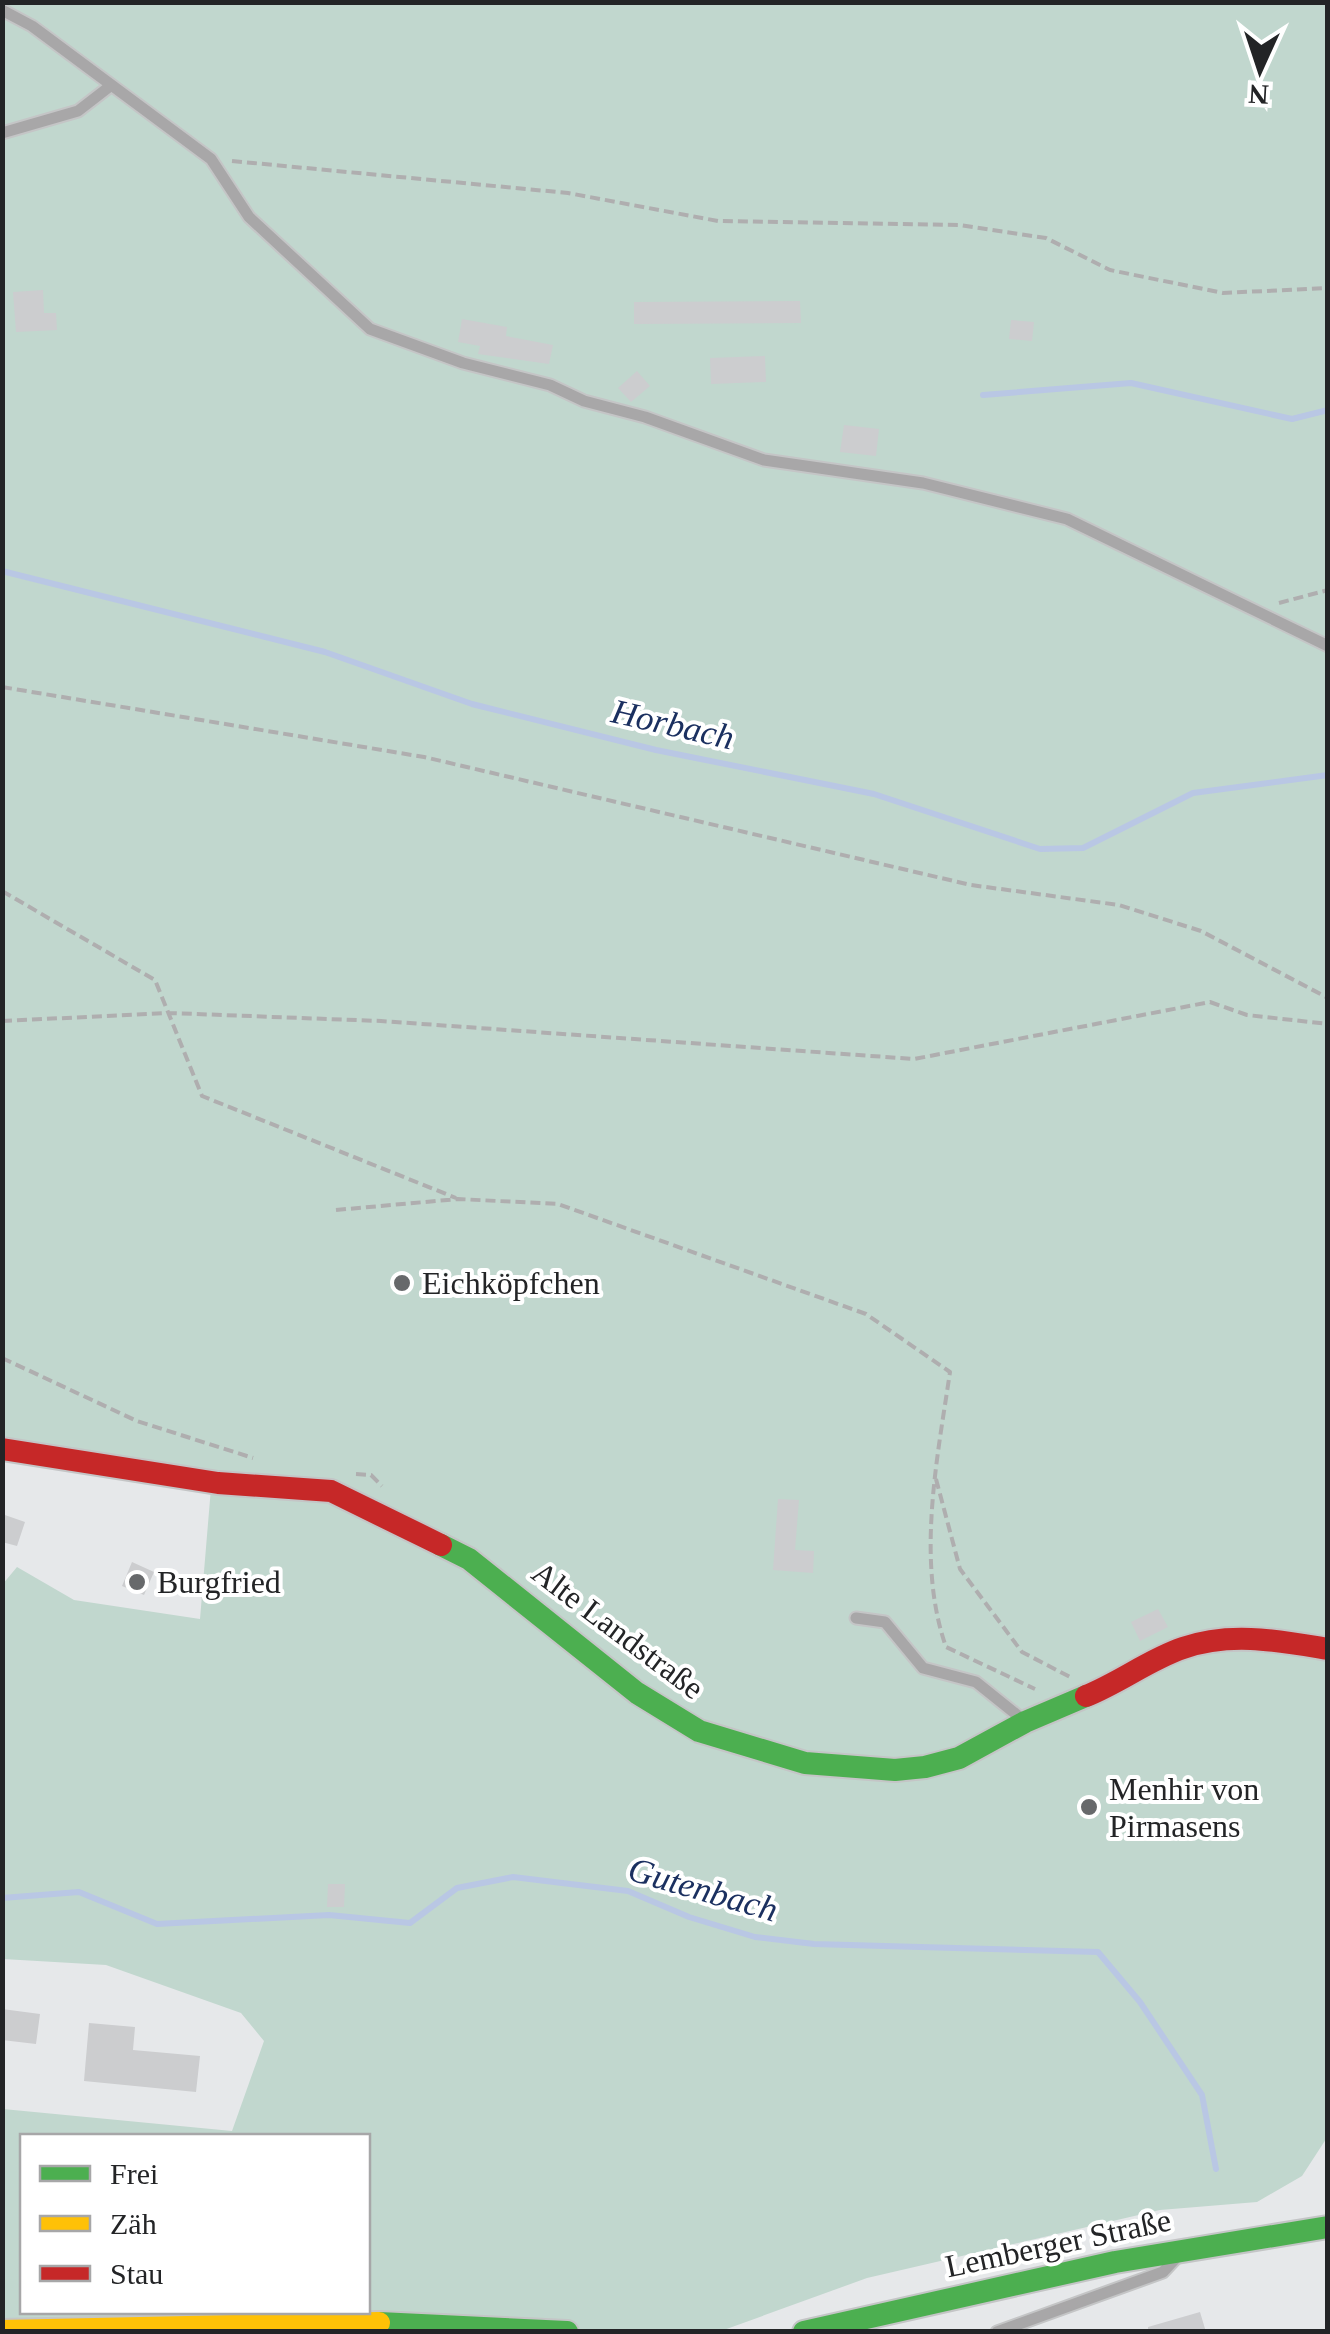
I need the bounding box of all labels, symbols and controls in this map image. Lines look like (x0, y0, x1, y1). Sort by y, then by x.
north arrow (1210, 20, 1310, 120)
text: N (1248, 78, 1270, 110)
water label: Horbach (607, 691, 738, 757)
place label: Eichköpfchen (422, 1265, 600, 1301)
marker: Eichköpfchen (391, 1272, 413, 1294)
street label: Alte Landstraße (525, 1554, 711, 1706)
place label: Burgfried (157, 1564, 281, 1600)
marker: Burgfried (126, 1571, 148, 1593)
place label: Menhir von Pirmasens (1109, 1771, 1259, 1844)
marker: Menhir von Pirmasens (1078, 1796, 1100, 1818)
water label: Gutenbach (624, 1850, 782, 1929)
legend (20, 2134, 370, 2314)
text: Frei (110, 2157, 158, 2190)
street label: Lemberger Straße (942, 2202, 1174, 2284)
text: Zäh (110, 2207, 157, 2240)
text: Stau (110, 2257, 163, 2290)

